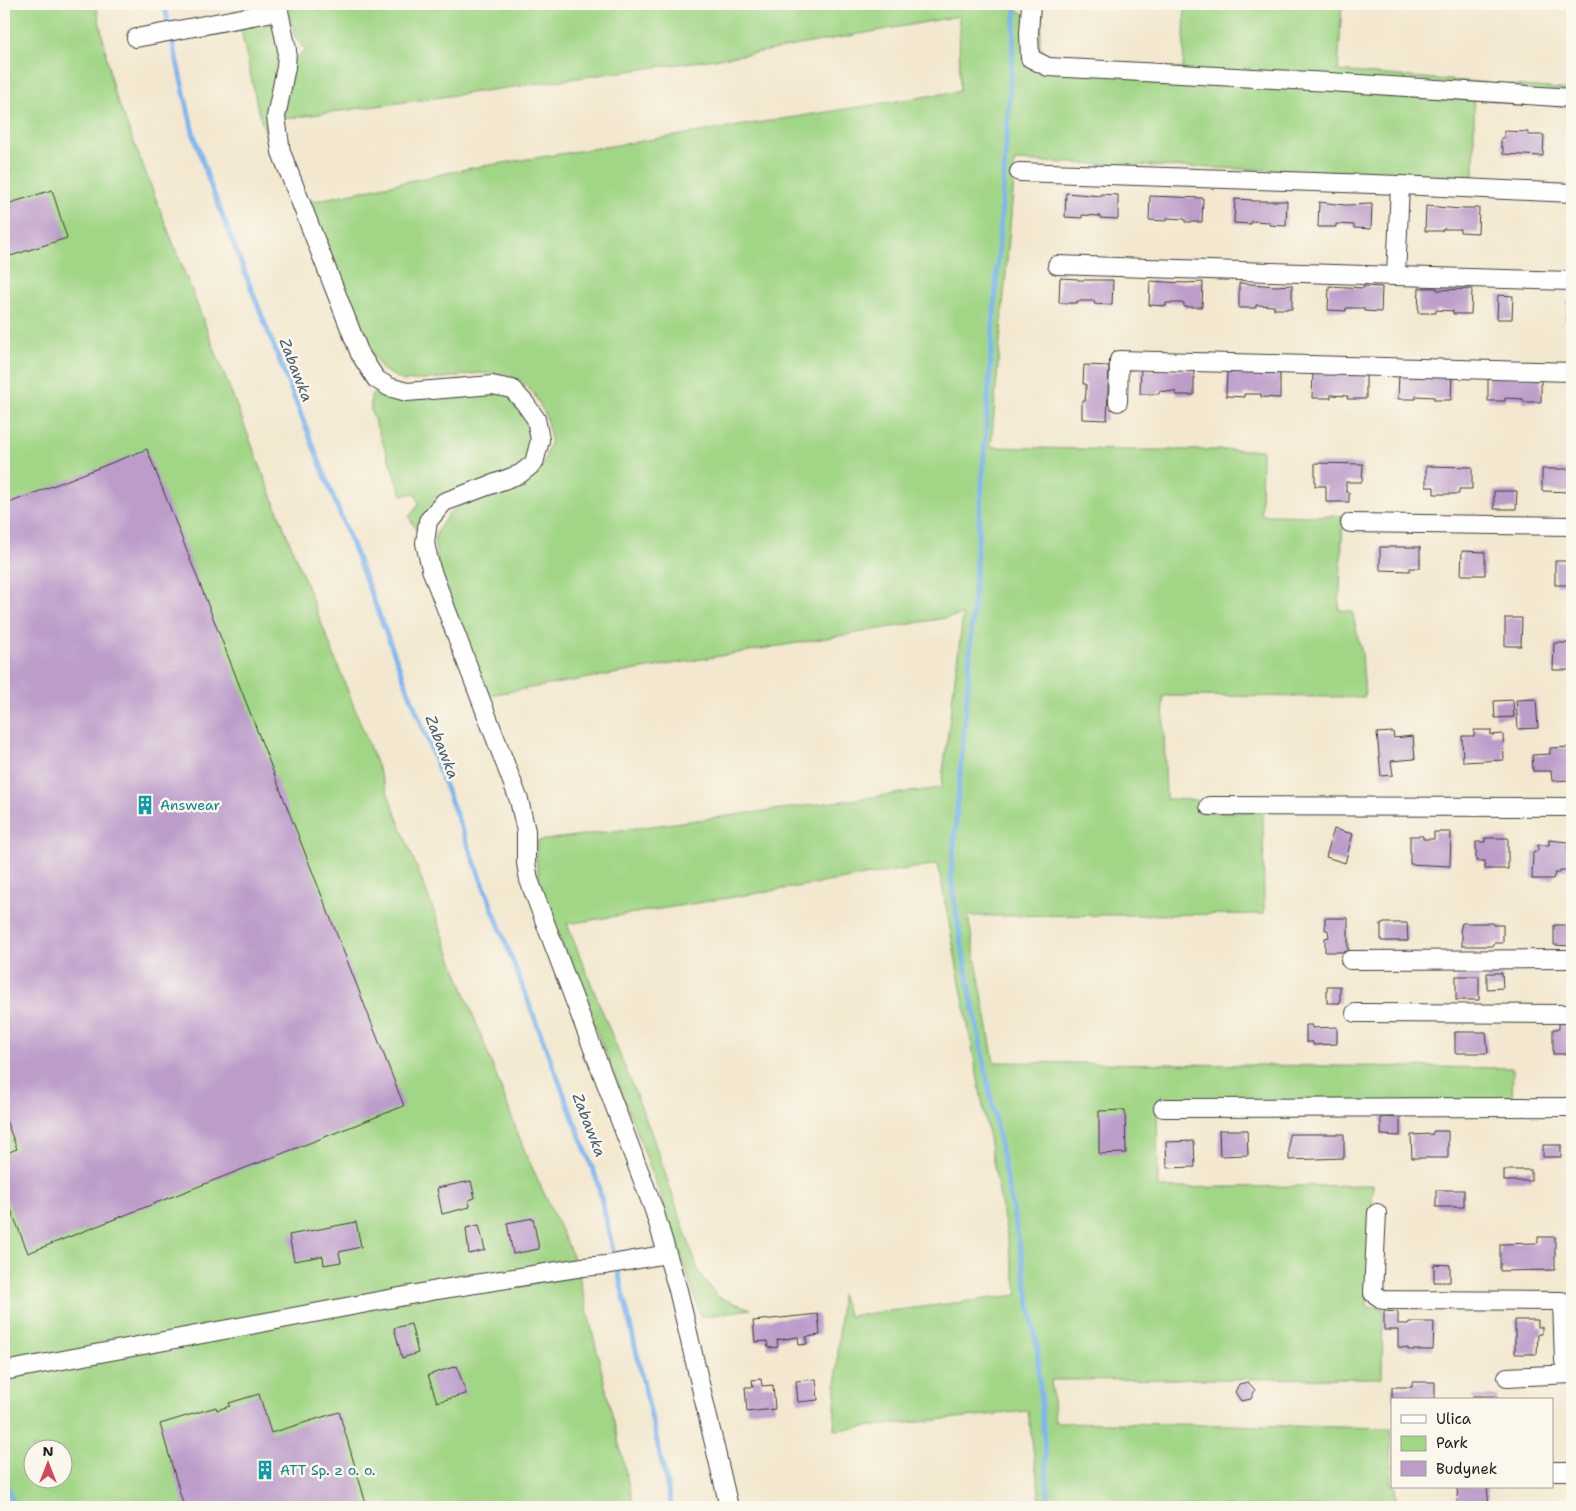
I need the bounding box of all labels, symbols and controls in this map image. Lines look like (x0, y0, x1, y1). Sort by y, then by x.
water label: Zabawka (275, 335, 317, 405)
water label: Zabawka (421, 712, 463, 782)
building icon: Answear (134, 794, 156, 816)
place label: Answear (160, 796, 221, 814)
water label: Zabawka (568, 1090, 610, 1160)
legend (1391, 1398, 1554, 1488)
text: Ulica (1436, 1409, 1472, 1429)
text: Park (1436, 1433, 1468, 1453)
north arrow (22, 1438, 72, 1488)
text: N (42, 1442, 54, 1460)
building icon: ATT Sp. z o. o. (254, 1459, 276, 1481)
text: Budynek (1436, 1459, 1497, 1479)
place label: ATT Sp. z o. o. (280, 1461, 375, 1479)

